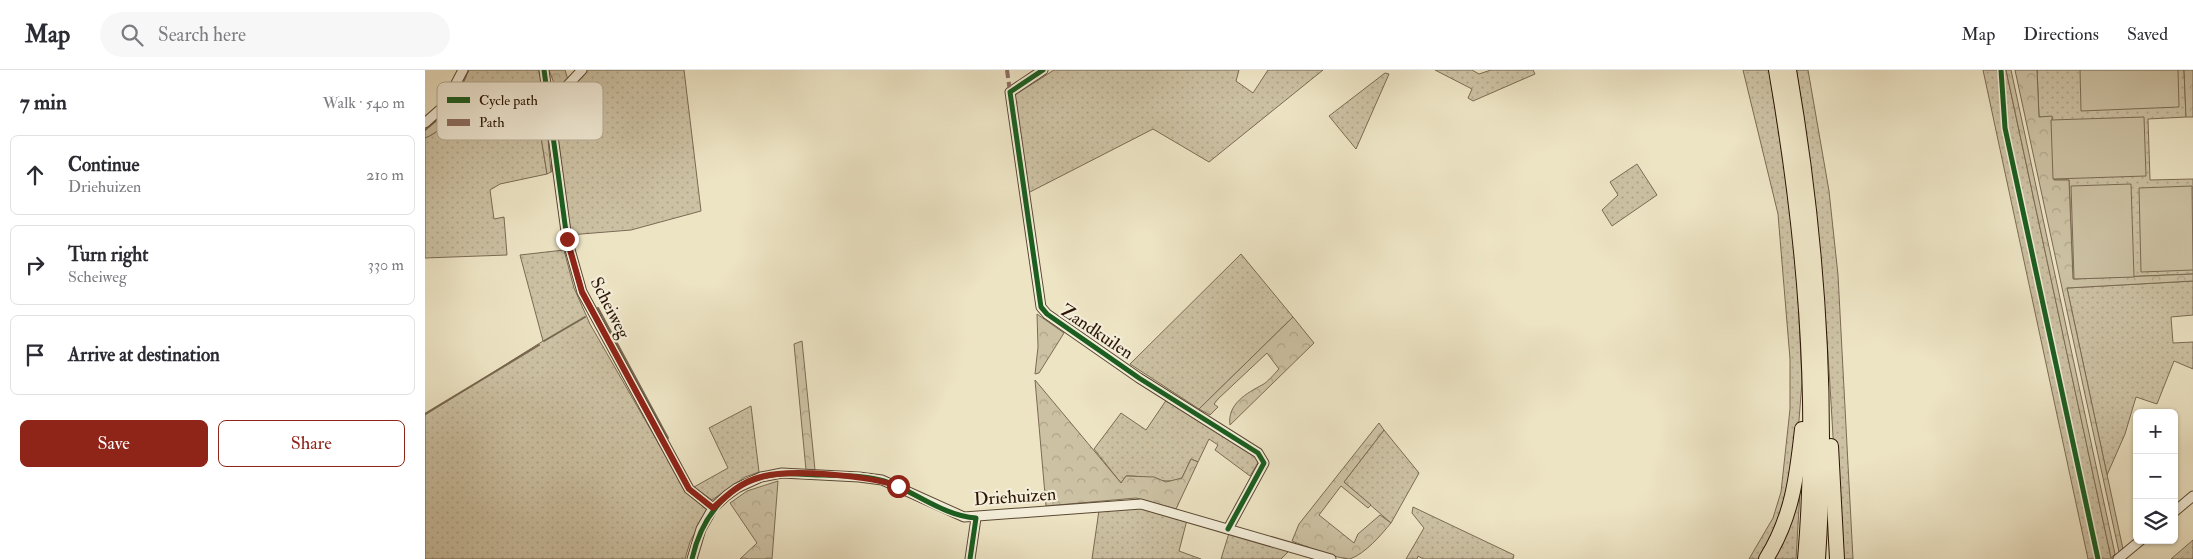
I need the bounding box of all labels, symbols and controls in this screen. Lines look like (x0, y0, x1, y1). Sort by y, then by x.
search box (100, 12, 450, 57)
text: Map (25, 19, 70, 50)
icon: search (118, 21, 146, 49)
text: Search here (158, 23, 246, 47)
text: Map (1962, 23, 1995, 46)
text: Directions (2023, 23, 2099, 46)
text: Saved (2127, 23, 2168, 46)
legend (437, 82, 603, 140)
text: 7 min (20, 89, 67, 116)
text: Cycle path (479, 92, 539, 110)
text: Walk · 540 m (323, 93, 405, 113)
text: Path (479, 114, 505, 131)
text: Continue (68, 153, 139, 177)
icon: ahead (21, 161, 49, 189)
text: 210 m (366, 165, 404, 185)
text: Driehuizen (68, 177, 141, 197)
route end (556, 228, 579, 251)
text: Turn right (68, 243, 148, 267)
icon: right (21, 251, 49, 279)
text: 330 m (368, 255, 404, 275)
text: Scheiweg (68, 267, 127, 287)
street label: Scheiweg (585, 273, 636, 344)
street label: Zandkuilen (1056, 299, 1138, 365)
icon: arrive (21, 341, 49, 369)
text: Arrive at destination (68, 343, 220, 367)
map controls (2133, 409, 2178, 544)
button: + (2133, 409, 2178, 454)
button: Save (20, 420, 208, 467)
button: Share (218, 420, 405, 467)
button: − (2133, 454, 2178, 499)
route start (887, 475, 910, 498)
street label: Driehuizen (973, 483, 1057, 511)
button: layers (2133, 499, 2178, 544)

